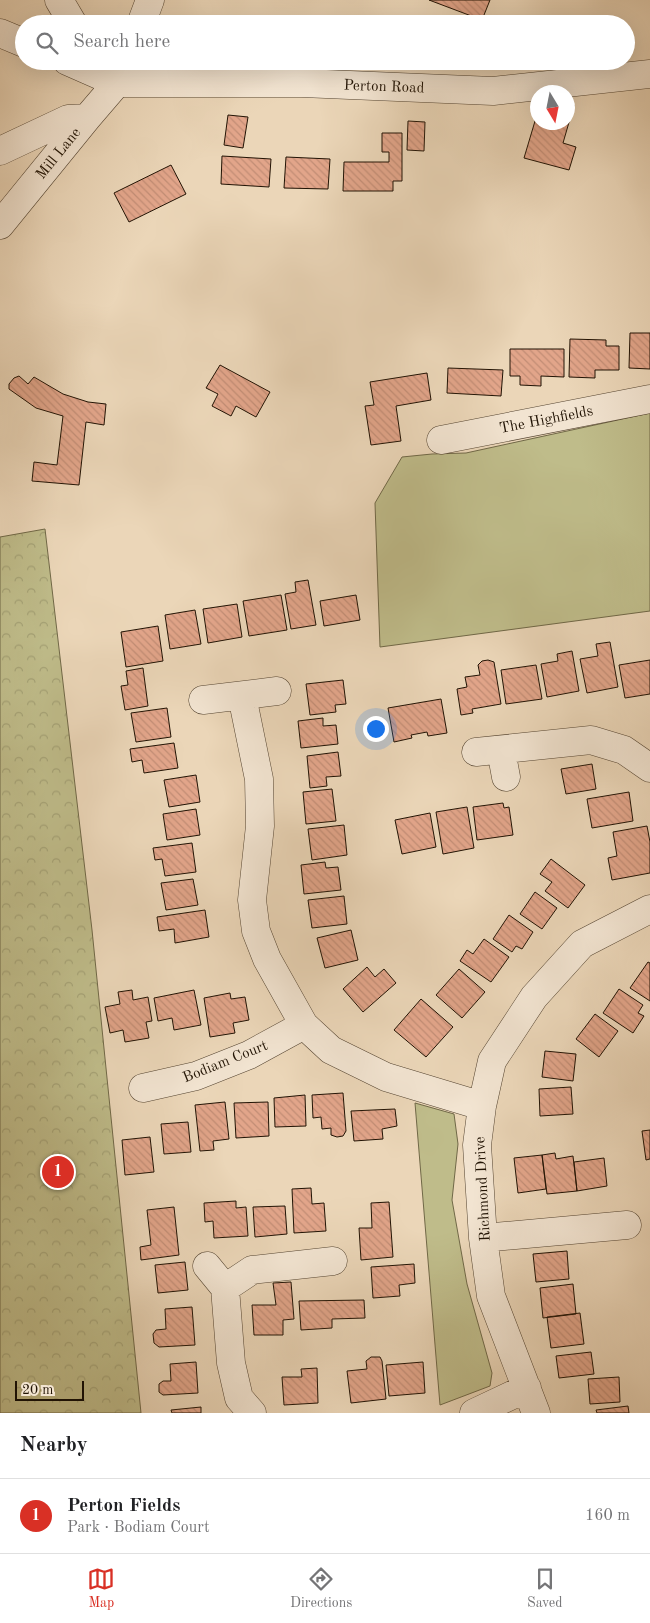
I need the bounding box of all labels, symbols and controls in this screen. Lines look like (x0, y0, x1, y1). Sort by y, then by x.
search box (15, 15, 635, 70)
icon: search (33, 29, 61, 57)
text: Search here (73, 33, 170, 52)
street label: Perton Road (343, 79, 425, 96)
north arrow (530, 85, 575, 130)
street label: Mill Lane (34, 125, 84, 183)
street label: The Highfields (498, 404, 595, 437)
your location (363, 716, 389, 742)
street label: Bodiam Court (181, 1039, 270, 1086)
street label: Richmond Drive (473, 1136, 494, 1242)
pin: 1 (42, 1153, 74, 1191)
scale bar (15, 1378, 84, 1401)
text: 20 m (22, 1383, 53, 1397)
text: Nearby (20, 1435, 88, 1456)
text: Perton Fields (67, 1497, 181, 1516)
text: 1 (31, 1508, 41, 1524)
text: 160 m (585, 1508, 630, 1524)
text: Park · Bodiam Court (67, 1520, 210, 1536)
tab: Map (87, 1565, 115, 1612)
tab: Directions (290, 1565, 352, 1612)
tab: Saved (527, 1565, 563, 1612)

